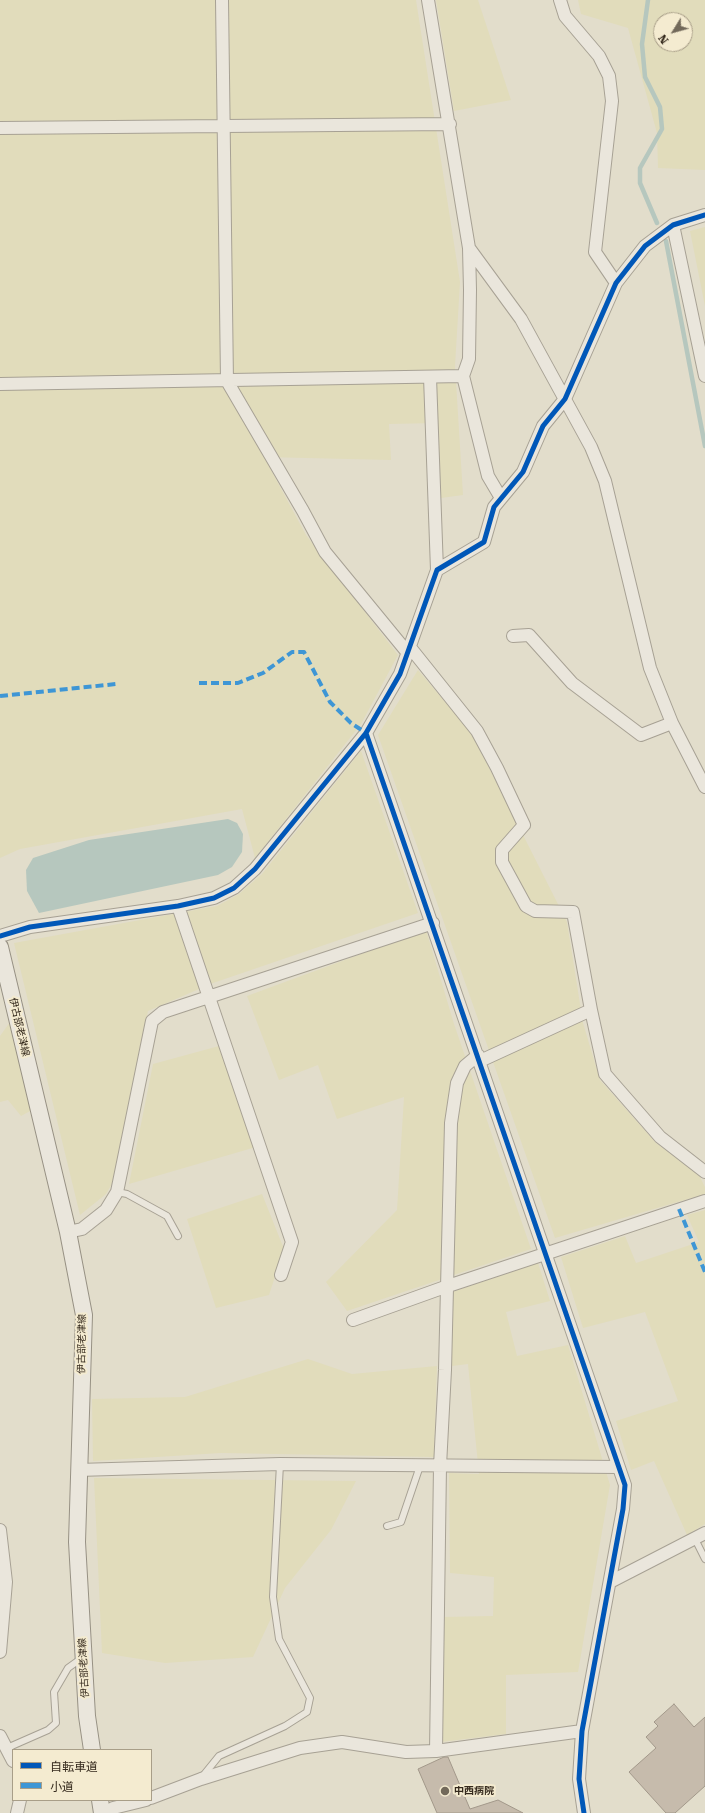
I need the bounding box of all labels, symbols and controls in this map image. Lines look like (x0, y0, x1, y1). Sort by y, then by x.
north arrow (653, 12, 693, 52)
text: N (656, 32, 672, 46)
street label: 伊古部老津線 (6, 996, 32, 1058)
street label: 伊古部老津線 (75, 1314, 89, 1374)
street label: 伊古部老津線 (76, 1638, 92, 1698)
legend (12, 1749, 152, 1801)
text: 自転車道 (50, 1760, 98, 1774)
text: 小道 (50, 1780, 74, 1794)
marker: 中西病院 (439, 1785, 451, 1797)
place label: 中西病院 (454, 1785, 494, 1797)

